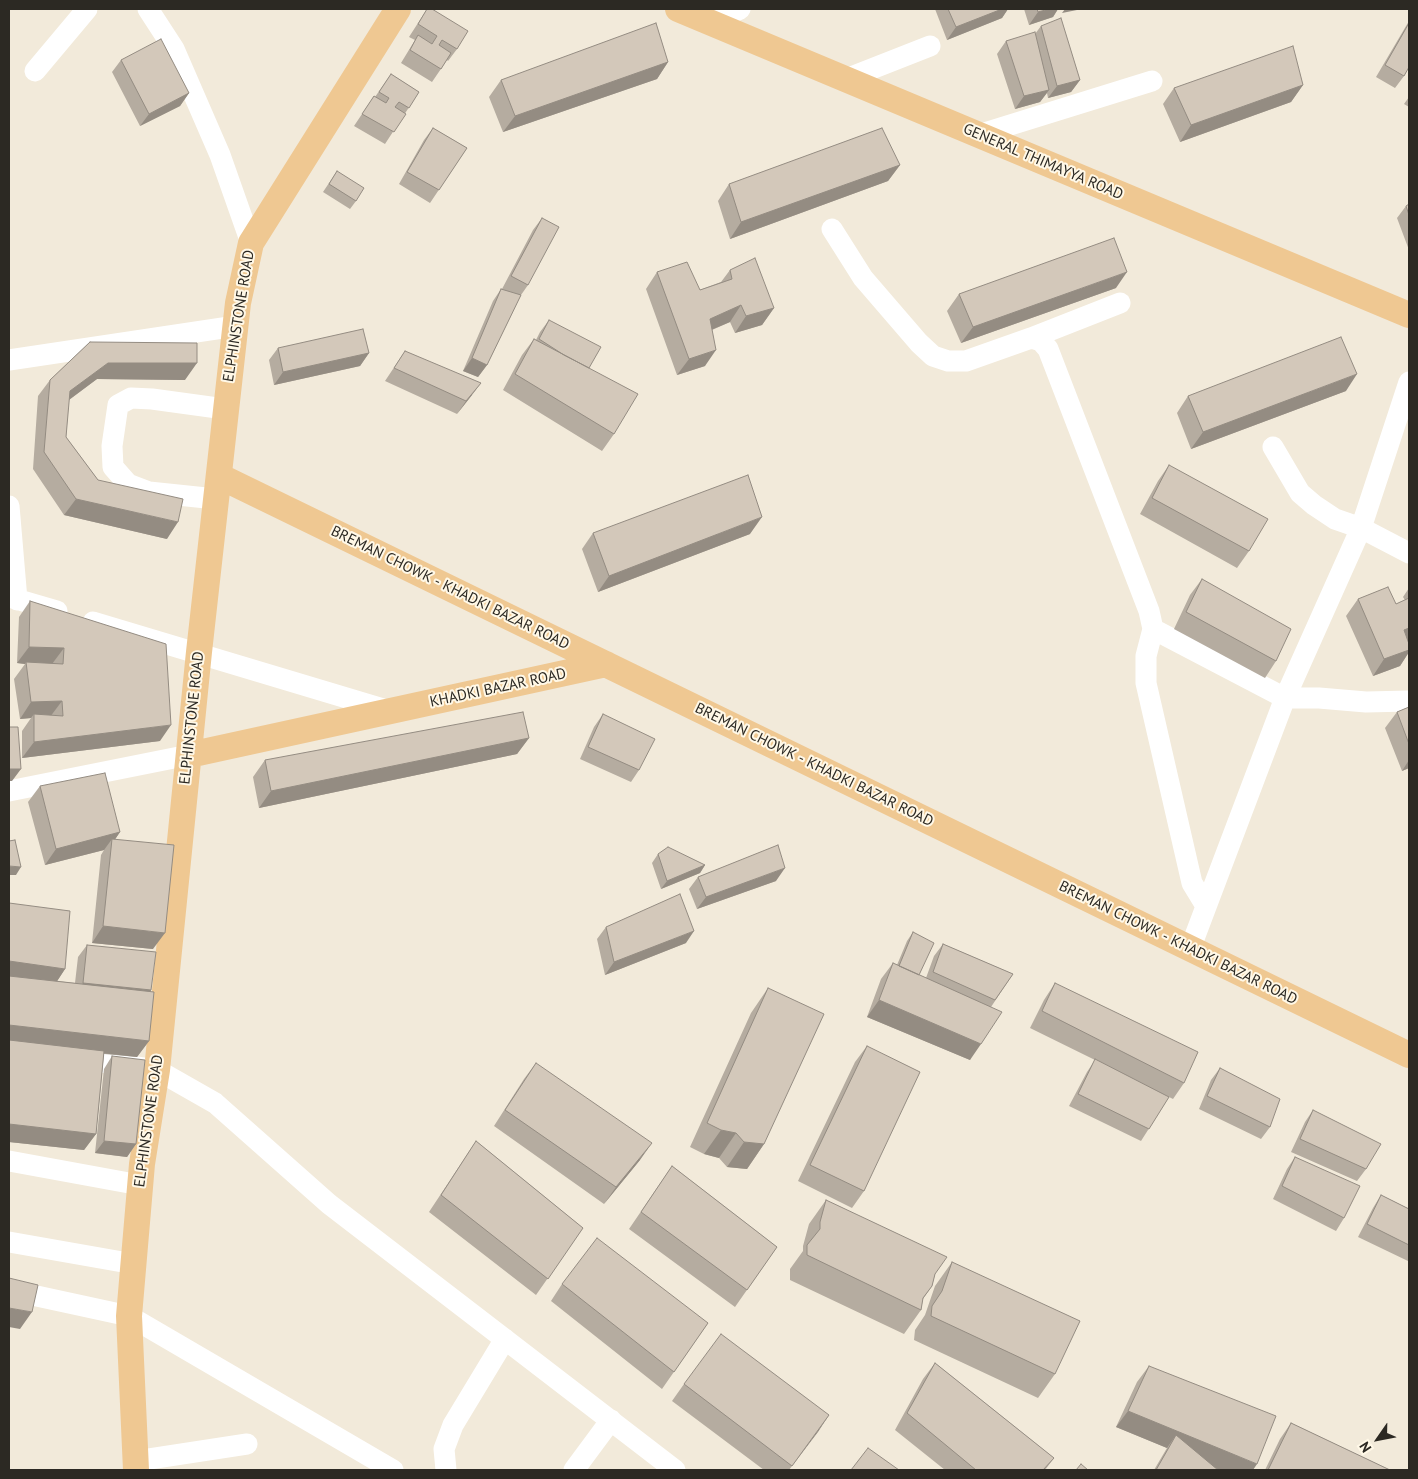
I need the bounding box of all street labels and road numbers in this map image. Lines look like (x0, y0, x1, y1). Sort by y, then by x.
street label: GENERAL THIMAYYA ROAD (960, 120, 1126, 204)
street label: ELPHINSTONE ROAD (220, 249, 258, 383)
street label: BREMAN CHOWK - KHADKI BAZAR ROAD (328, 522, 572, 654)
street label: ELPHINSTONE ROAD (176, 651, 208, 785)
street label: KHADKI BAZAR ROAD (428, 665, 568, 711)
street label: BREMAN CHOWK - KHADKI BAZAR ROAD (692, 699, 936, 831)
street label: BREMAN CHOWK - KHADKI BAZAR ROAD (1056, 877, 1300, 1009)
street label: ELPHINSTONE ROAD (131, 1054, 167, 1188)

